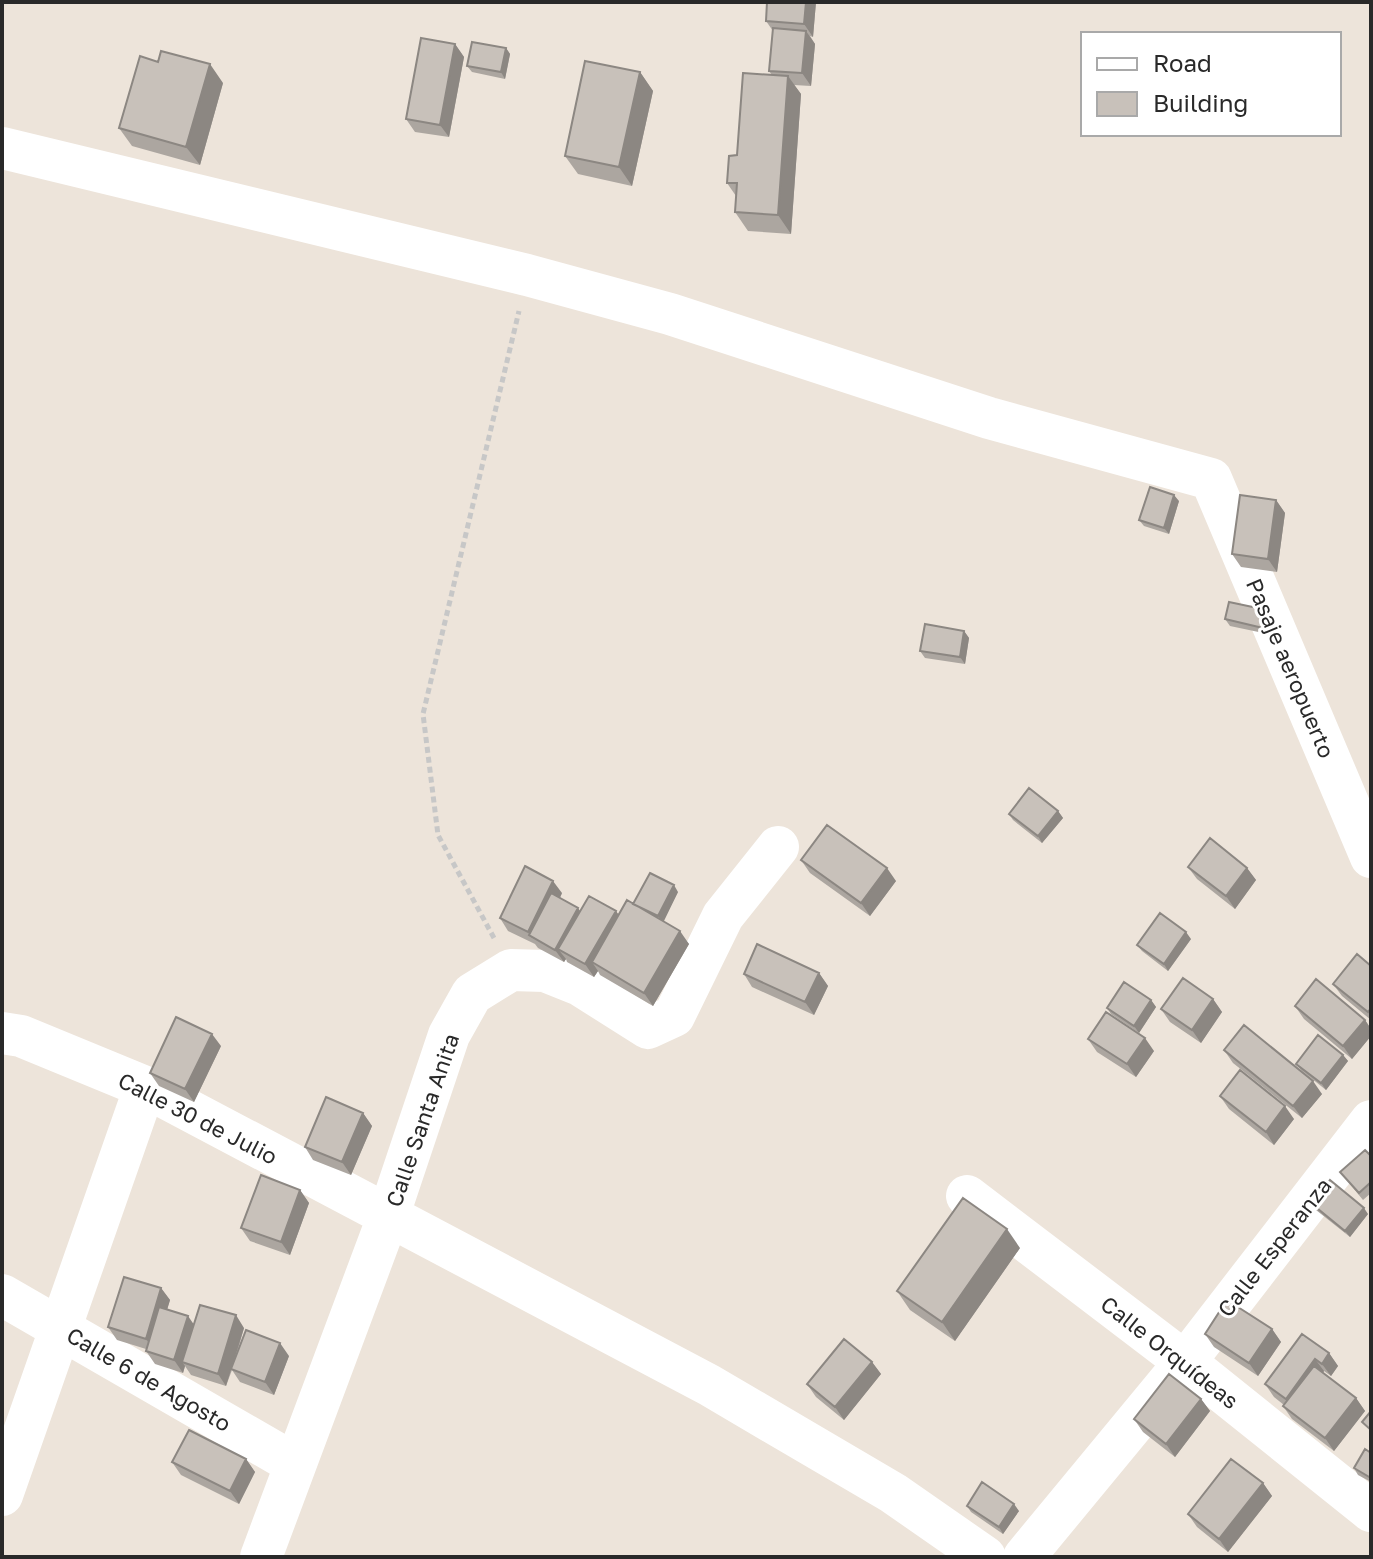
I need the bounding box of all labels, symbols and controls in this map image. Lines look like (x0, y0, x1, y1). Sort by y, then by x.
legend (1081, 32, 1341, 136)
text: Road (1153, 48, 1212, 77)
text: Building (1153, 88, 1248, 117)
street label: Pasaje aeropuerto (1241, 574, 1341, 762)
street label: Calle Santa Anita (380, 1030, 464, 1210)
street label: Calle 30 de Julio (114, 1066, 282, 1170)
street label: Calle Esperanza (1211, 1172, 1337, 1322)
street label: Calle Orquídeas (1096, 1290, 1244, 1414)
street label: Calle 6 de Agosto (62, 1321, 236, 1437)

